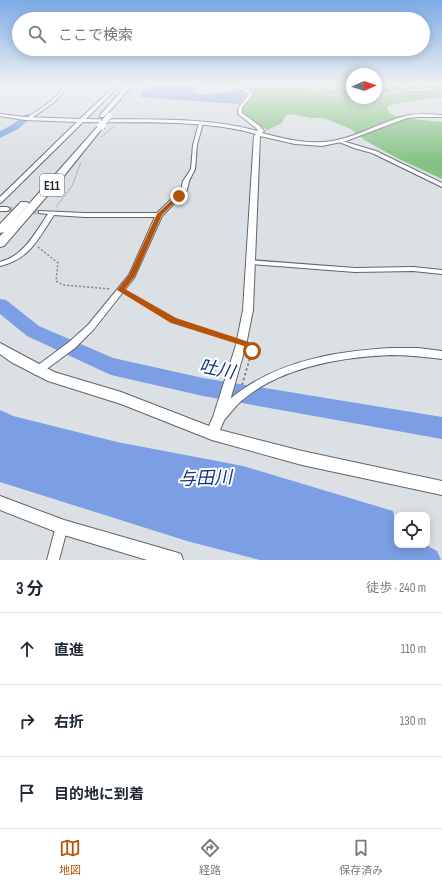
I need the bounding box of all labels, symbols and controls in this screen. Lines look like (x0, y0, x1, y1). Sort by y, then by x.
search box (12, 12, 430, 56)
icon: search (26, 23, 48, 45)
text: ここで検索 (58, 26, 133, 45)
north arrow (346, 68, 382, 104)
road number: E11 (40, 174, 64, 196)
route end (170, 187, 188, 205)
route start (243, 342, 261, 360)
water label: 吐川 (197, 356, 239, 384)
water label: 与田川 (178, 467, 234, 490)
map controls (394, 512, 430, 548)
button: locate (394, 512, 430, 548)
text: 3 分 (16, 579, 43, 599)
text: 徒歩 · 240 m (366, 580, 426, 596)
icon: ahead (16, 638, 38, 660)
text: 直進 (54, 641, 84, 660)
text: 110 m (401, 641, 426, 657)
icon: right (16, 710, 38, 732)
text: 右折 (54, 713, 84, 732)
text: 130 m (400, 713, 426, 729)
icon: arrive (16, 782, 38, 804)
text: 目的地に到着 (54, 785, 144, 804)
tab: 地図 (59, 837, 81, 877)
tab: 経路 (199, 837, 221, 877)
tab: 保存済み (339, 837, 383, 877)

